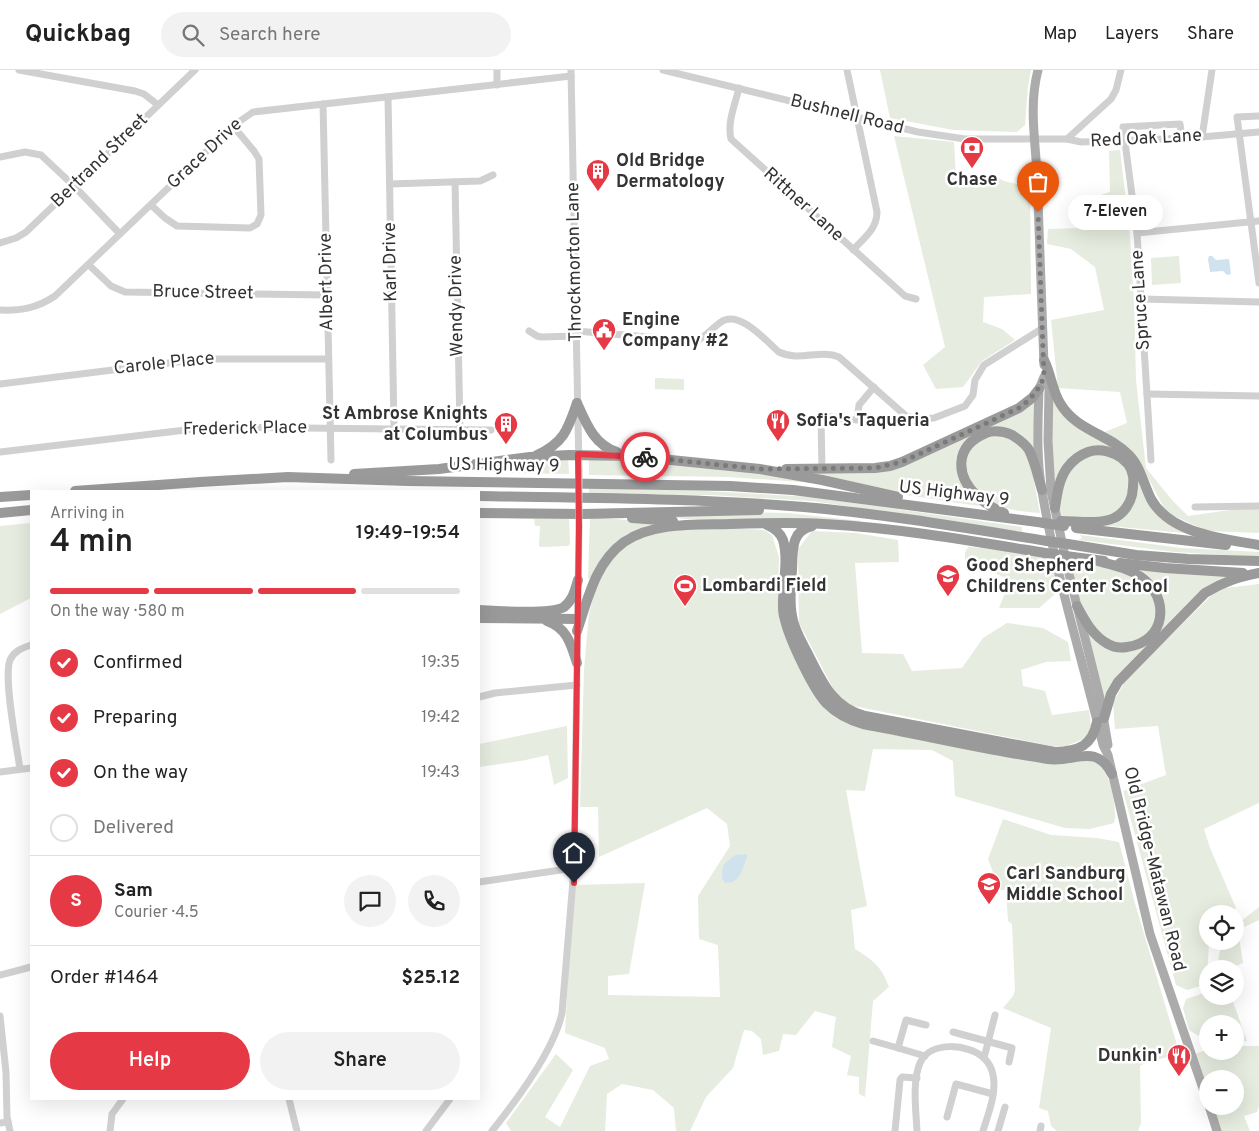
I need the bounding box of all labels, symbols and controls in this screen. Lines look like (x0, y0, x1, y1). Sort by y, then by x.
search box (161, 12, 511, 57)
text: Quickbag (25, 20, 131, 50)
icon: search (179, 21, 207, 49)
text: Search here (219, 23, 321, 47)
text: Map (1043, 23, 1077, 46)
text: Layers (1105, 23, 1159, 46)
text: Share (1187, 23, 1234, 46)
street label: Bushnell Road (788, 90, 906, 140)
street label: Bertrand Street (47, 109, 153, 213)
street label: Grace Drive (163, 113, 247, 195)
street label: Red Oak Lane (1090, 125, 1202, 153)
bank icon: Chase (959, 135, 985, 169)
place label: Old Bridge Dermatology (616, 150, 725, 194)
building icon: Old Bridge Dermatology (585, 158, 611, 192)
pin (1017, 161, 1059, 212)
street label: Rittner Lane (758, 163, 848, 247)
icon: bag (1024, 168, 1052, 196)
place label: Chase (947, 169, 997, 192)
street label: Throckmorton Lane (562, 182, 588, 342)
callout: 7-Eleven (1068, 194, 1163, 230)
text: 7-Eleven (1084, 202, 1147, 222)
street label: Karl Drive (379, 222, 403, 302)
street label: Albert Drive (315, 233, 339, 331)
street label: Spruce Lane (1126, 249, 1156, 351)
street label: Wendy Drive (445, 255, 469, 357)
street label: Bruce Street (152, 281, 254, 305)
place label: Engine Company #2 (622, 309, 729, 353)
public building icon: Engine Company #2 (591, 317, 617, 351)
street label: Carole Place (112, 347, 216, 381)
place label: St Ambrose Knights at Columbus (322, 403, 488, 447)
restaurant icon: Sofia's Taqueria (765, 408, 791, 442)
place label: Sofia's Taqueria (796, 410, 929, 433)
building icon: St Ambrose Knights at Columbus (493, 411, 519, 445)
street label: Frederick Place (183, 416, 307, 442)
courier (620, 432, 670, 482)
icon: bike (631, 443, 659, 471)
street label: US Highway 9 (448, 454, 560, 478)
street label: US Highway 9 (897, 476, 1011, 512)
text: Arriving in (50, 504, 125, 524)
text: 19:49–19:54 (356, 521, 460, 545)
text: 4 min (50, 523, 133, 563)
place label: Good Shepherd Childrens Center School (966, 555, 1168, 599)
school or university icon: Good Shepherd Childrens Center School (935, 563, 961, 597)
sports icon: Lombardi Field (672, 573, 698, 607)
place label: Lombardi Field (702, 575, 827, 598)
text: On the way · 580 m (50, 602, 185, 622)
icon: check (50, 649, 78, 677)
text: Confirmed (93, 651, 183, 675)
text: 19:35 (421, 653, 460, 673)
icon: check (50, 704, 78, 732)
text: Preparing (93, 706, 177, 730)
text: 19:42 (421, 708, 460, 728)
icon: check (50, 759, 78, 787)
text: On the way (93, 761, 188, 785)
text: 19:43 (421, 763, 460, 783)
street label: Old Bridge-Matawan Road (1117, 764, 1191, 974)
text: Delivered (93, 816, 174, 840)
pin (553, 832, 595, 883)
icon: home (560, 839, 588, 867)
place label: Carl Sandburg Middle School (1006, 863, 1126, 907)
school or university icon: Carl Sandburg Middle School (976, 871, 1002, 905)
button: chat (344, 875, 396, 927)
button: phone (408, 875, 460, 927)
text: Sam (114, 879, 153, 903)
text: S (70, 889, 82, 913)
text: Courier · 4.5 (114, 903, 199, 923)
map controls (1199, 905, 1244, 1115)
button: locate (1199, 905, 1244, 950)
button: layers (1199, 960, 1244, 1005)
text: Order #1464 (50, 966, 158, 990)
text: $25.12 (401, 966, 460, 990)
button: + (1199, 1015, 1244, 1060)
button: Help (50, 1032, 250, 1090)
button: Share (260, 1032, 460, 1090)
restaurant icon: Dunkin' (1166, 1043, 1192, 1077)
place label: Dunkin' (1098, 1045, 1162, 1068)
button: − (1199, 1070, 1244, 1115)

